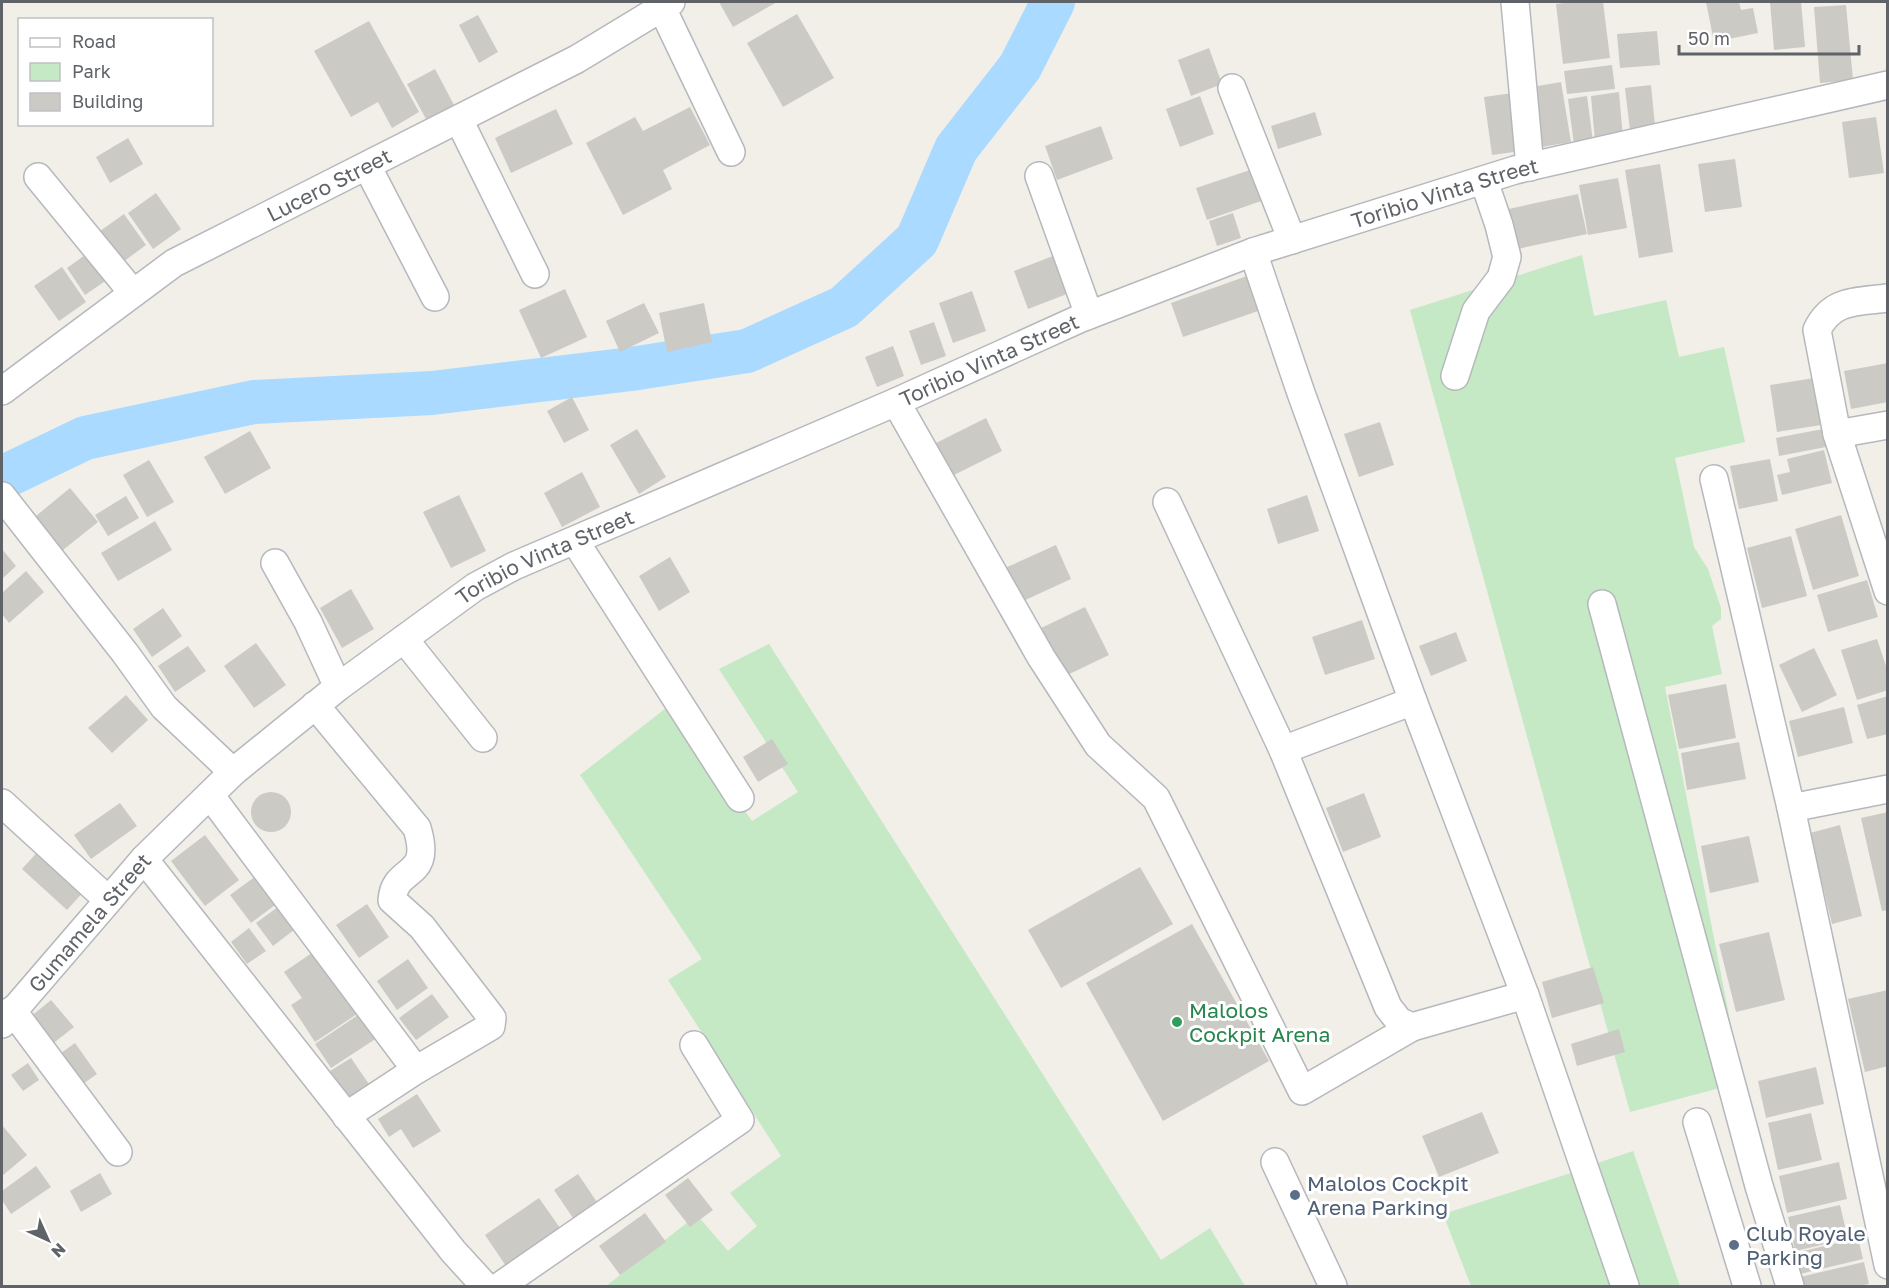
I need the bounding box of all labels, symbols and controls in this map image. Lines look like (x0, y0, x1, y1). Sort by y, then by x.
legend (18, 18, 213, 126)
scale bar (1679, 18, 1859, 56)
text: 50 m (1688, 27, 1730, 49)
text: Road (72, 30, 116, 52)
text: Park (72, 60, 111, 82)
text: Building (72, 90, 143, 112)
street label: Lucero Street (262, 142, 395, 227)
street label: Toribio Vinta Street (1348, 152, 1541, 233)
street label: Toribio Vinta Street (895, 308, 1083, 412)
street label: Toribio Vinta Street (450, 503, 638, 610)
street label: Gumamela Street (23, 848, 156, 997)
place label: Malolos Cockpit Arena (1189, 997, 1330, 1047)
marker: Malolos Cockpit Arena (1170, 1015, 1184, 1029)
place label: Malolos Cockpit Arena Parking (1307, 1170, 1469, 1220)
marker: Malolos Cockpit Arena Parking (1288, 1188, 1302, 1202)
north arrow (18, 1210, 78, 1270)
place label: Club Royale Parking (1746, 1220, 1866, 1270)
marker: Club Royale Parking (1727, 1238, 1741, 1252)
text: N (47, 1239, 70, 1262)

